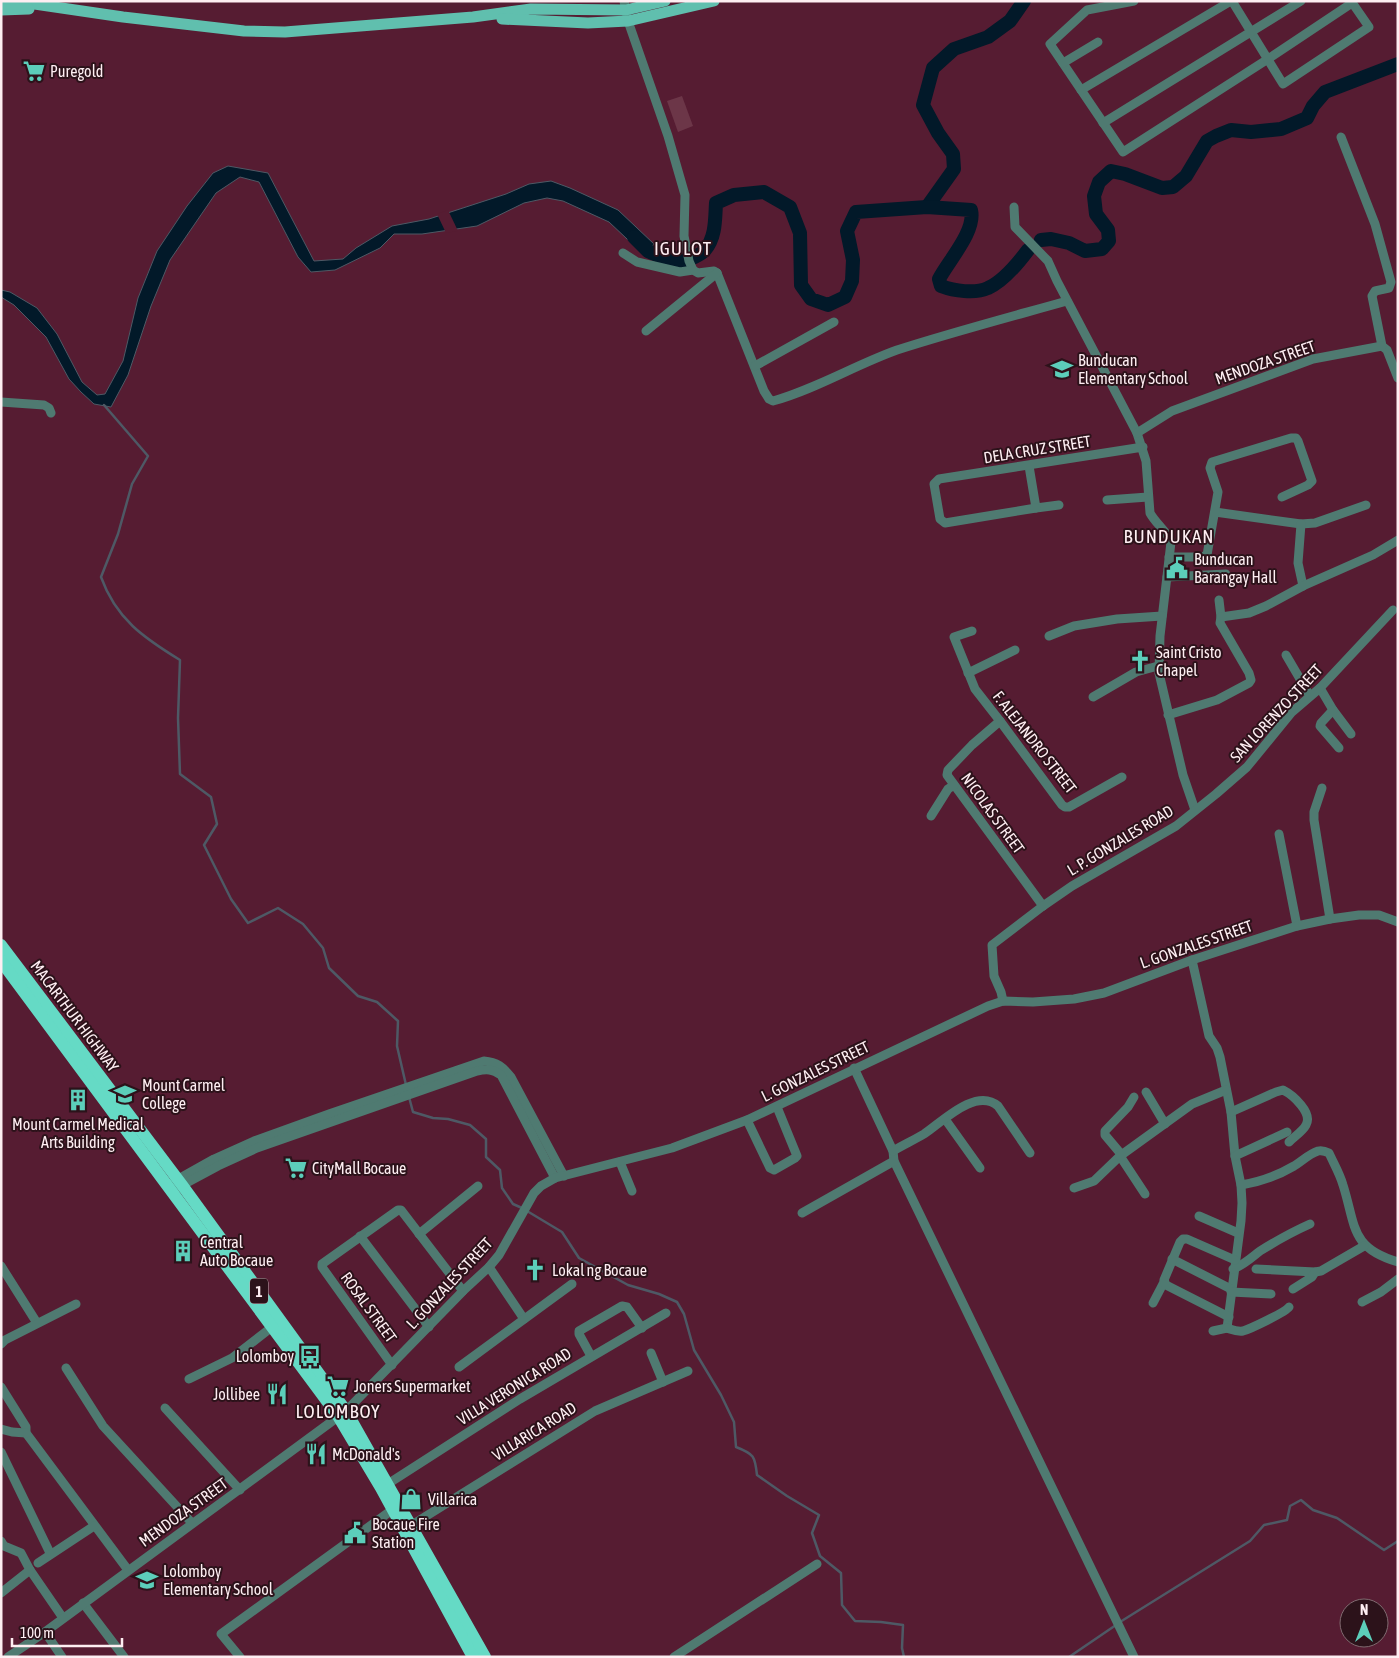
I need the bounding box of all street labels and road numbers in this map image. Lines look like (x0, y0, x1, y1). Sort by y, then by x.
street label: MENDOZA STREET (1213, 336, 1317, 388)
street label: DELA CRUZ STREET (982, 432, 1092, 466)
street label: SAN LORENZO STREET (1226, 660, 1326, 766)
street label: F. ALEJANDRO STREET (990, 687, 1080, 797)
street label: NICOLAS STREET (958, 769, 1028, 857)
street label: L. P. GONZALES ROAD (1064, 801, 1176, 879)
street label: L. GONZALES STREET (1137, 916, 1255, 972)
street label: MACARTHUR HIGHWAY (27, 957, 123, 1076)
street label: L. GONZALES STREET (758, 1037, 872, 1105)
street label: L. GONZALES STREET (402, 1234, 496, 1332)
street label: ROSAL STREET (337, 1268, 401, 1346)
road number: 1 (250, 1278, 268, 1304)
street label: VILLA VERONICA ROAD (454, 1344, 574, 1428)
street label: VILLARICA ROAD (489, 1398, 579, 1464)
street label: MENDOZA STREET (135, 1474, 231, 1550)

